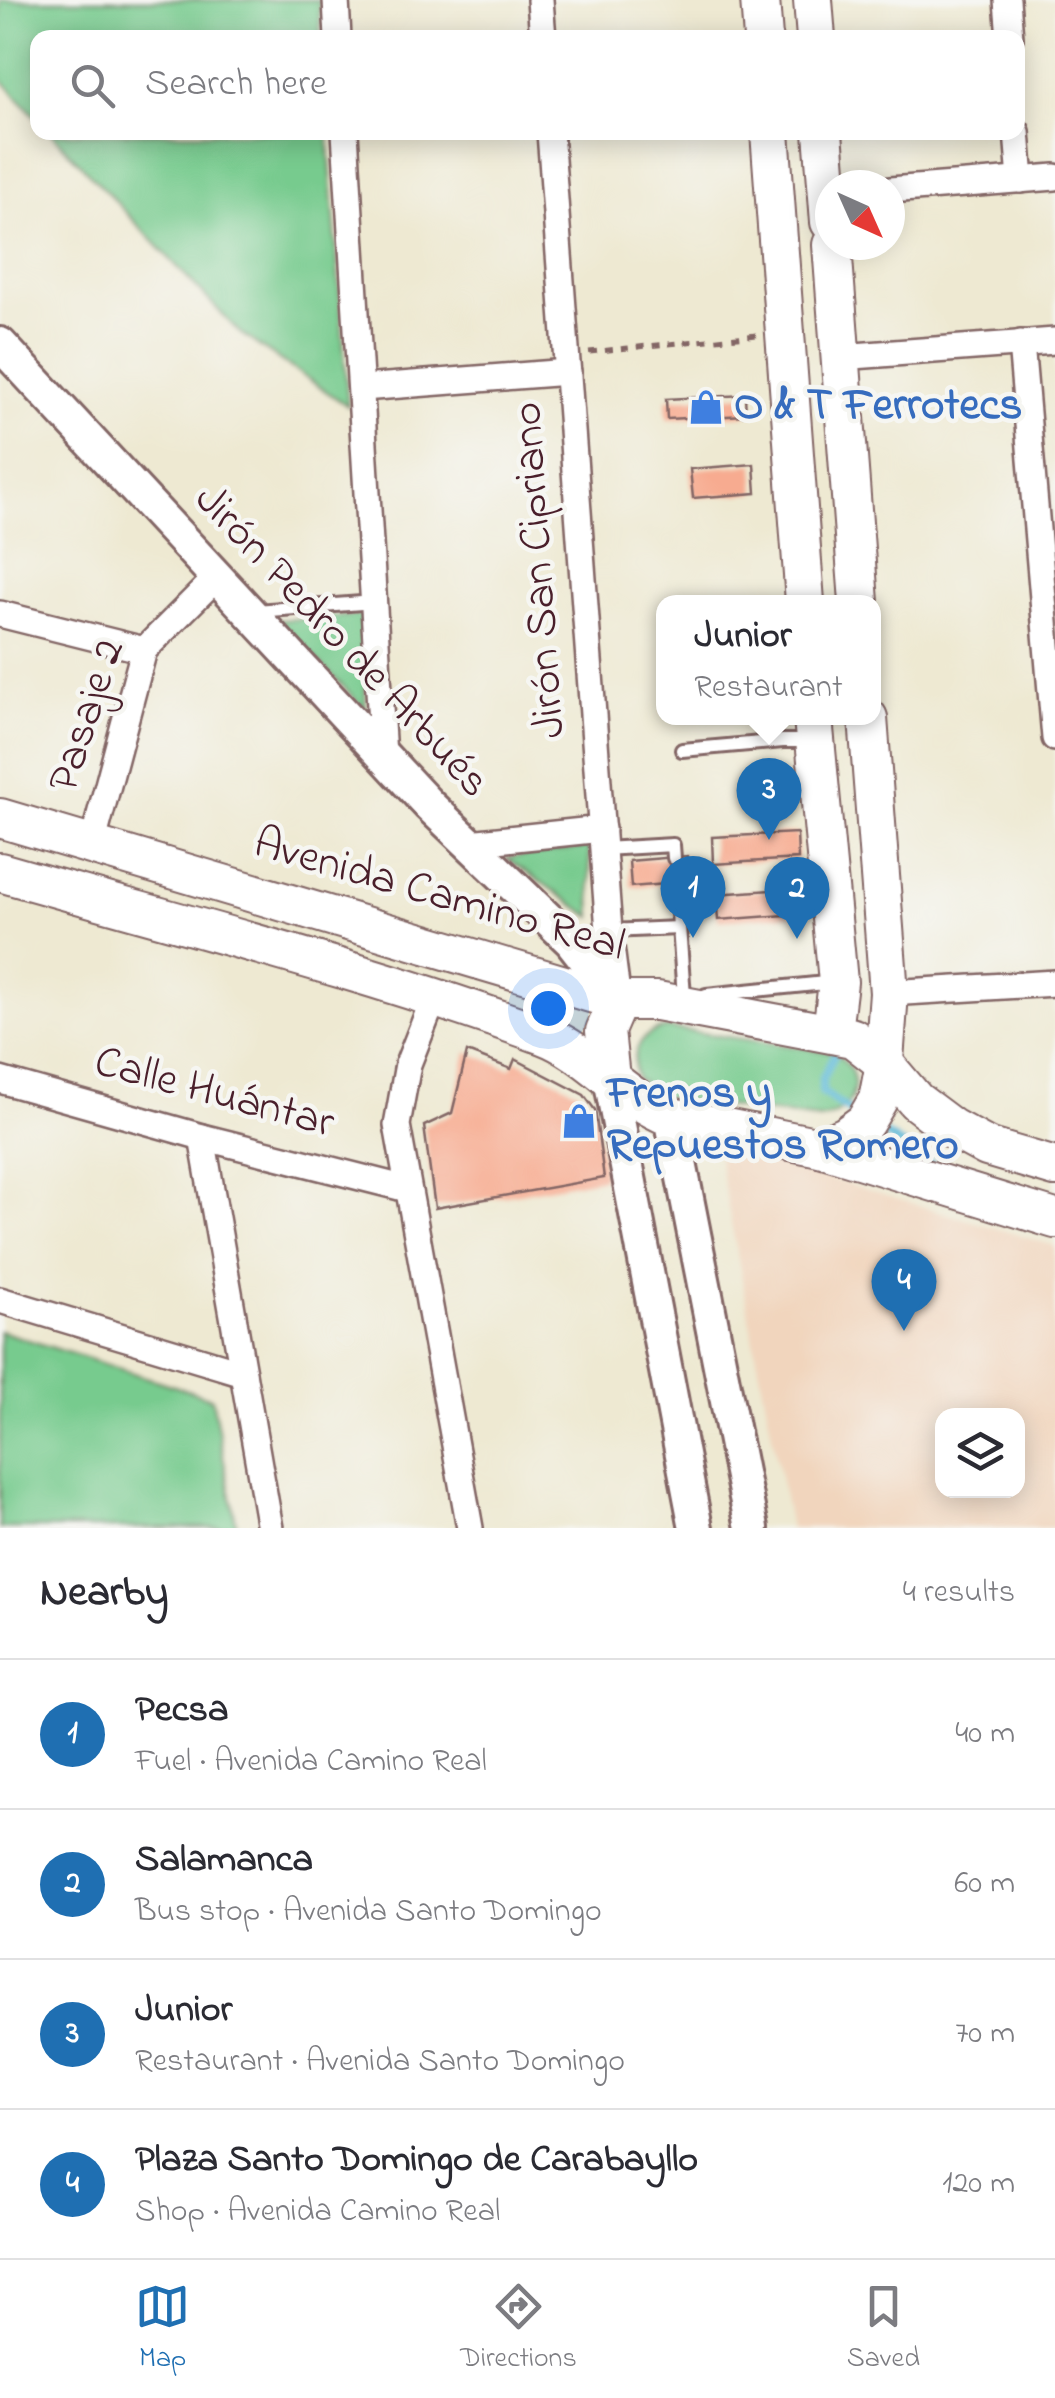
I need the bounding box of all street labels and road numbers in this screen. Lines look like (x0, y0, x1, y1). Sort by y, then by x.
street label: Jirón San Cipriano (495, 400, 585, 740)
street label: Jirón Pedro de Arbués (177, 470, 505, 814)
street label: Pasaje 2 (32, 631, 144, 801)
street label: Avenida Camino Real (246, 811, 632, 981)
street label: Calle Huántar (87, 1030, 341, 1158)

